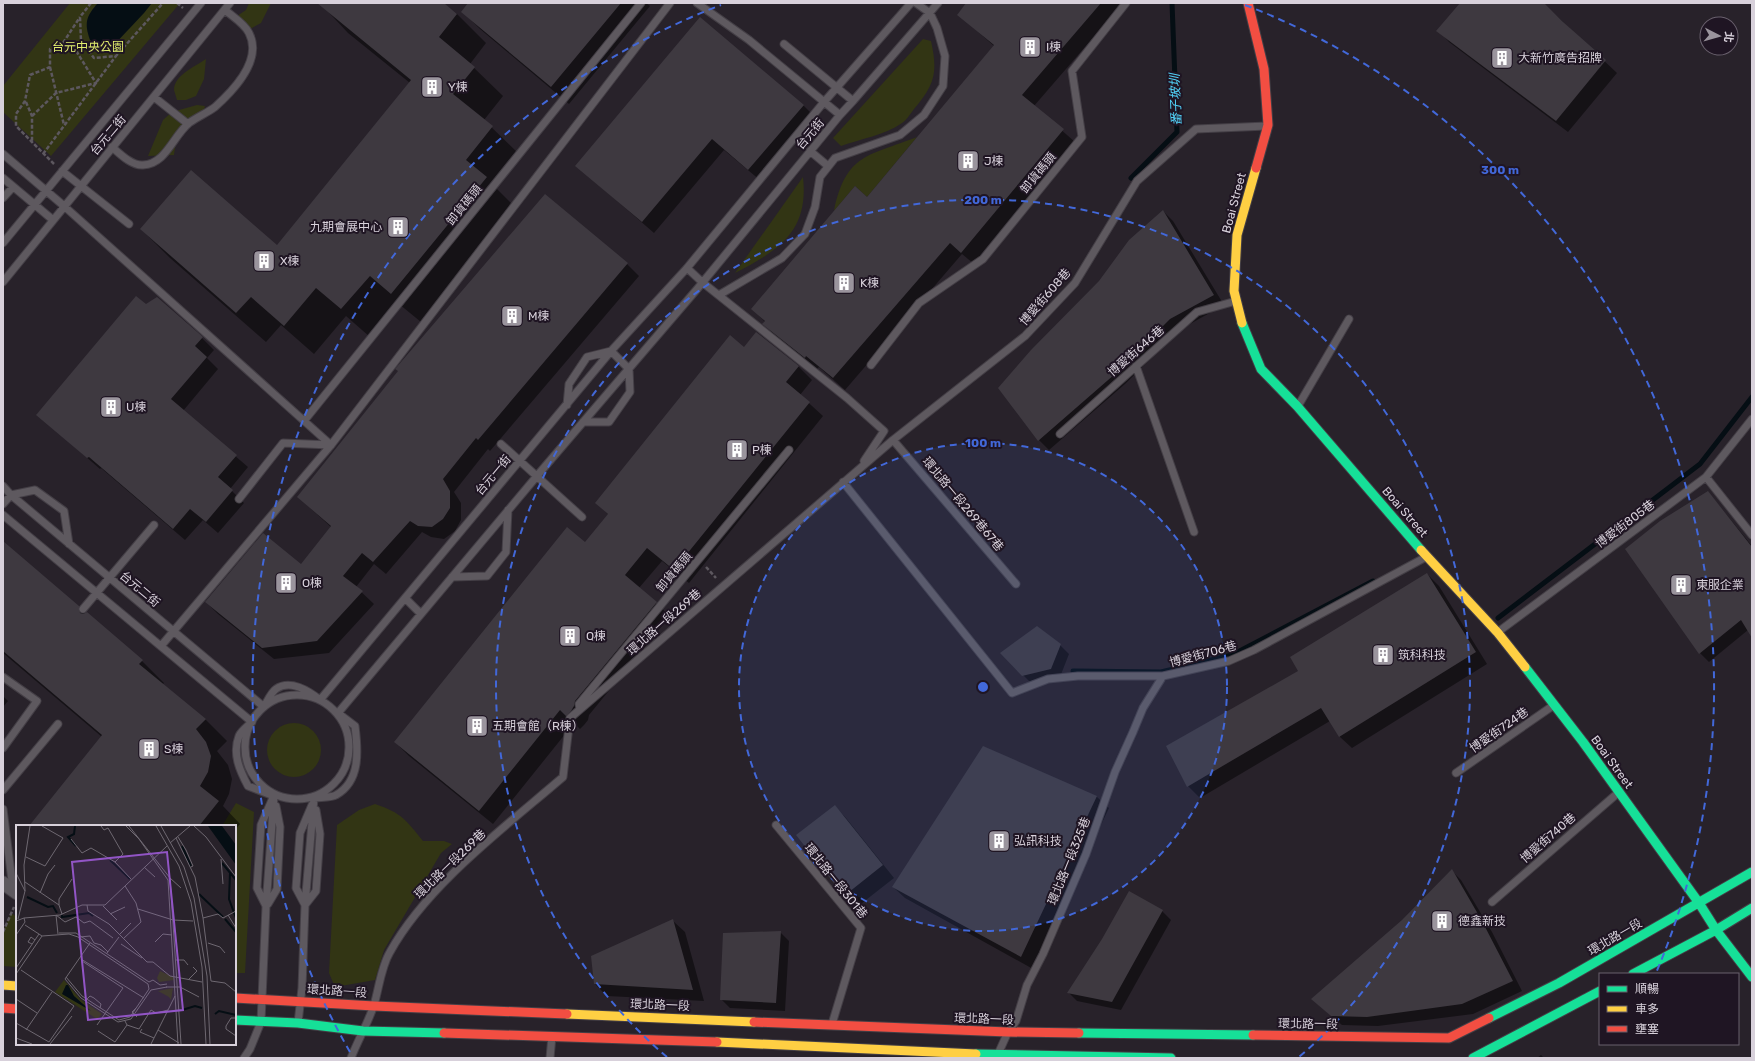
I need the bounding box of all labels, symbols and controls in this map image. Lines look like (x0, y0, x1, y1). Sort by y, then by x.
north arrow (1699, 16, 1739, 56)
text: 北 (1721, 31, 1735, 43)
building icon: I棟 (1017, 34, 1043, 60)
park label: 台元中央公園 (52, 40, 124, 54)
place label: I棟 (1046, 40, 1061, 54)
building icon: 大新竹廣告招牌 (1489, 45, 1515, 71)
place label: 大新竹廣告招牌 (1518, 51, 1602, 65)
water label: 番子坡圳 (1167, 72, 1184, 126)
building icon: Y棟 (419, 74, 445, 100)
place label: Y棟 (448, 80, 468, 94)
street label: 台元二街 (87, 112, 129, 158)
street label: 台元街 (793, 116, 827, 152)
building icon: J棟 (955, 148, 981, 174)
street label: 卸貨碼頭 (1017, 150, 1059, 196)
place label: J棟 (984, 154, 1004, 168)
text: 300 m (1481, 163, 1519, 177)
street label: Boai Street (1219, 171, 1249, 235)
street label: 卸貨碼頭 (443, 182, 485, 228)
text: 200 m (964, 193, 1002, 207)
building icon: 九期會展中心 (385, 214, 411, 240)
place label: 九期會展中心 (310, 220, 382, 234)
building icon: X棟 (251, 248, 277, 274)
place label: X棟 (280, 254, 300, 268)
street label: 博愛街608巷 (1017, 266, 1073, 328)
building icon: K棟 (831, 270, 857, 296)
place label: K棟 (860, 276, 879, 290)
building icon: M棟 (499, 303, 525, 329)
place label: M棟 (528, 309, 550, 323)
street label: 博愛街646巷 (1105, 323, 1167, 379)
building icon: U棟 (98, 394, 124, 420)
place label: U棟 (126, 400, 146, 414)
text: 100 m (965, 436, 1001, 450)
building icon: P棟 (724, 437, 750, 463)
place label: P棟 (752, 443, 772, 457)
street label: 台元一街 (472, 452, 514, 498)
street label: 環北路一段269巷67巷 (920, 454, 1006, 554)
street label: Boai Street (1379, 484, 1431, 540)
street label: 博愛街805巷 (1593, 497, 1657, 551)
street label: 卸貨碼頭 (653, 549, 695, 595)
street label: 台元二街 (117, 568, 163, 610)
building icon: O棟 (273, 570, 299, 596)
building icon: 東服企業 (1668, 572, 1694, 598)
place label: O棟 (302, 576, 322, 590)
place label: 東服企業 (1696, 578, 1744, 592)
street label: 環北路一段269巷 (624, 586, 704, 658)
building icon: Q棟 (557, 623, 583, 649)
place label: Q棟 (586, 629, 606, 643)
street label: 博愛街706巷 (1168, 638, 1238, 670)
building icon: 筑科科技 (1370, 642, 1396, 668)
place label: 筑科科技 (1398, 648, 1446, 662)
centre of rings (976, 680, 990, 694)
street label: 博愛街724巷 (1467, 705, 1531, 755)
building icon: 五期會館（R棟） (464, 713, 490, 739)
place label: 五期會館（R棟） (492, 719, 584, 733)
street label: Boai Street (1588, 733, 1636, 791)
building icon: S棟 (136, 736, 162, 762)
place label: S棟 (164, 742, 183, 756)
street label: 博愛街740巷 (1517, 810, 1579, 866)
street label: 環北路一段325巷 (1045, 815, 1093, 907)
inset map (16, 825, 236, 1045)
street label: 環北路一段269巷 (412, 827, 488, 901)
building icon: 弘訊科技 (986, 828, 1012, 854)
place label: 弘訊科技 (1014, 834, 1062, 848)
street label: 環北路一段301巷 (802, 841, 870, 921)
building icon: 德鑫新技 (1429, 908, 1455, 934)
place label: 德鑫新技 (1458, 914, 1506, 928)
street label: 環北路一段 (1586, 916, 1644, 958)
legend (1599, 973, 1739, 1045)
street label: 環北路一段 (307, 982, 367, 1000)
text: 順暢 (1635, 982, 1659, 996)
street label: 環北路一段 (630, 997, 690, 1013)
text: 車多 (1635, 1002, 1659, 1016)
street label: 環北路一段 (954, 1011, 1014, 1027)
street label: 環北路一段 (1278, 1016, 1338, 1032)
text: 壅塞 (1635, 1022, 1659, 1036)

